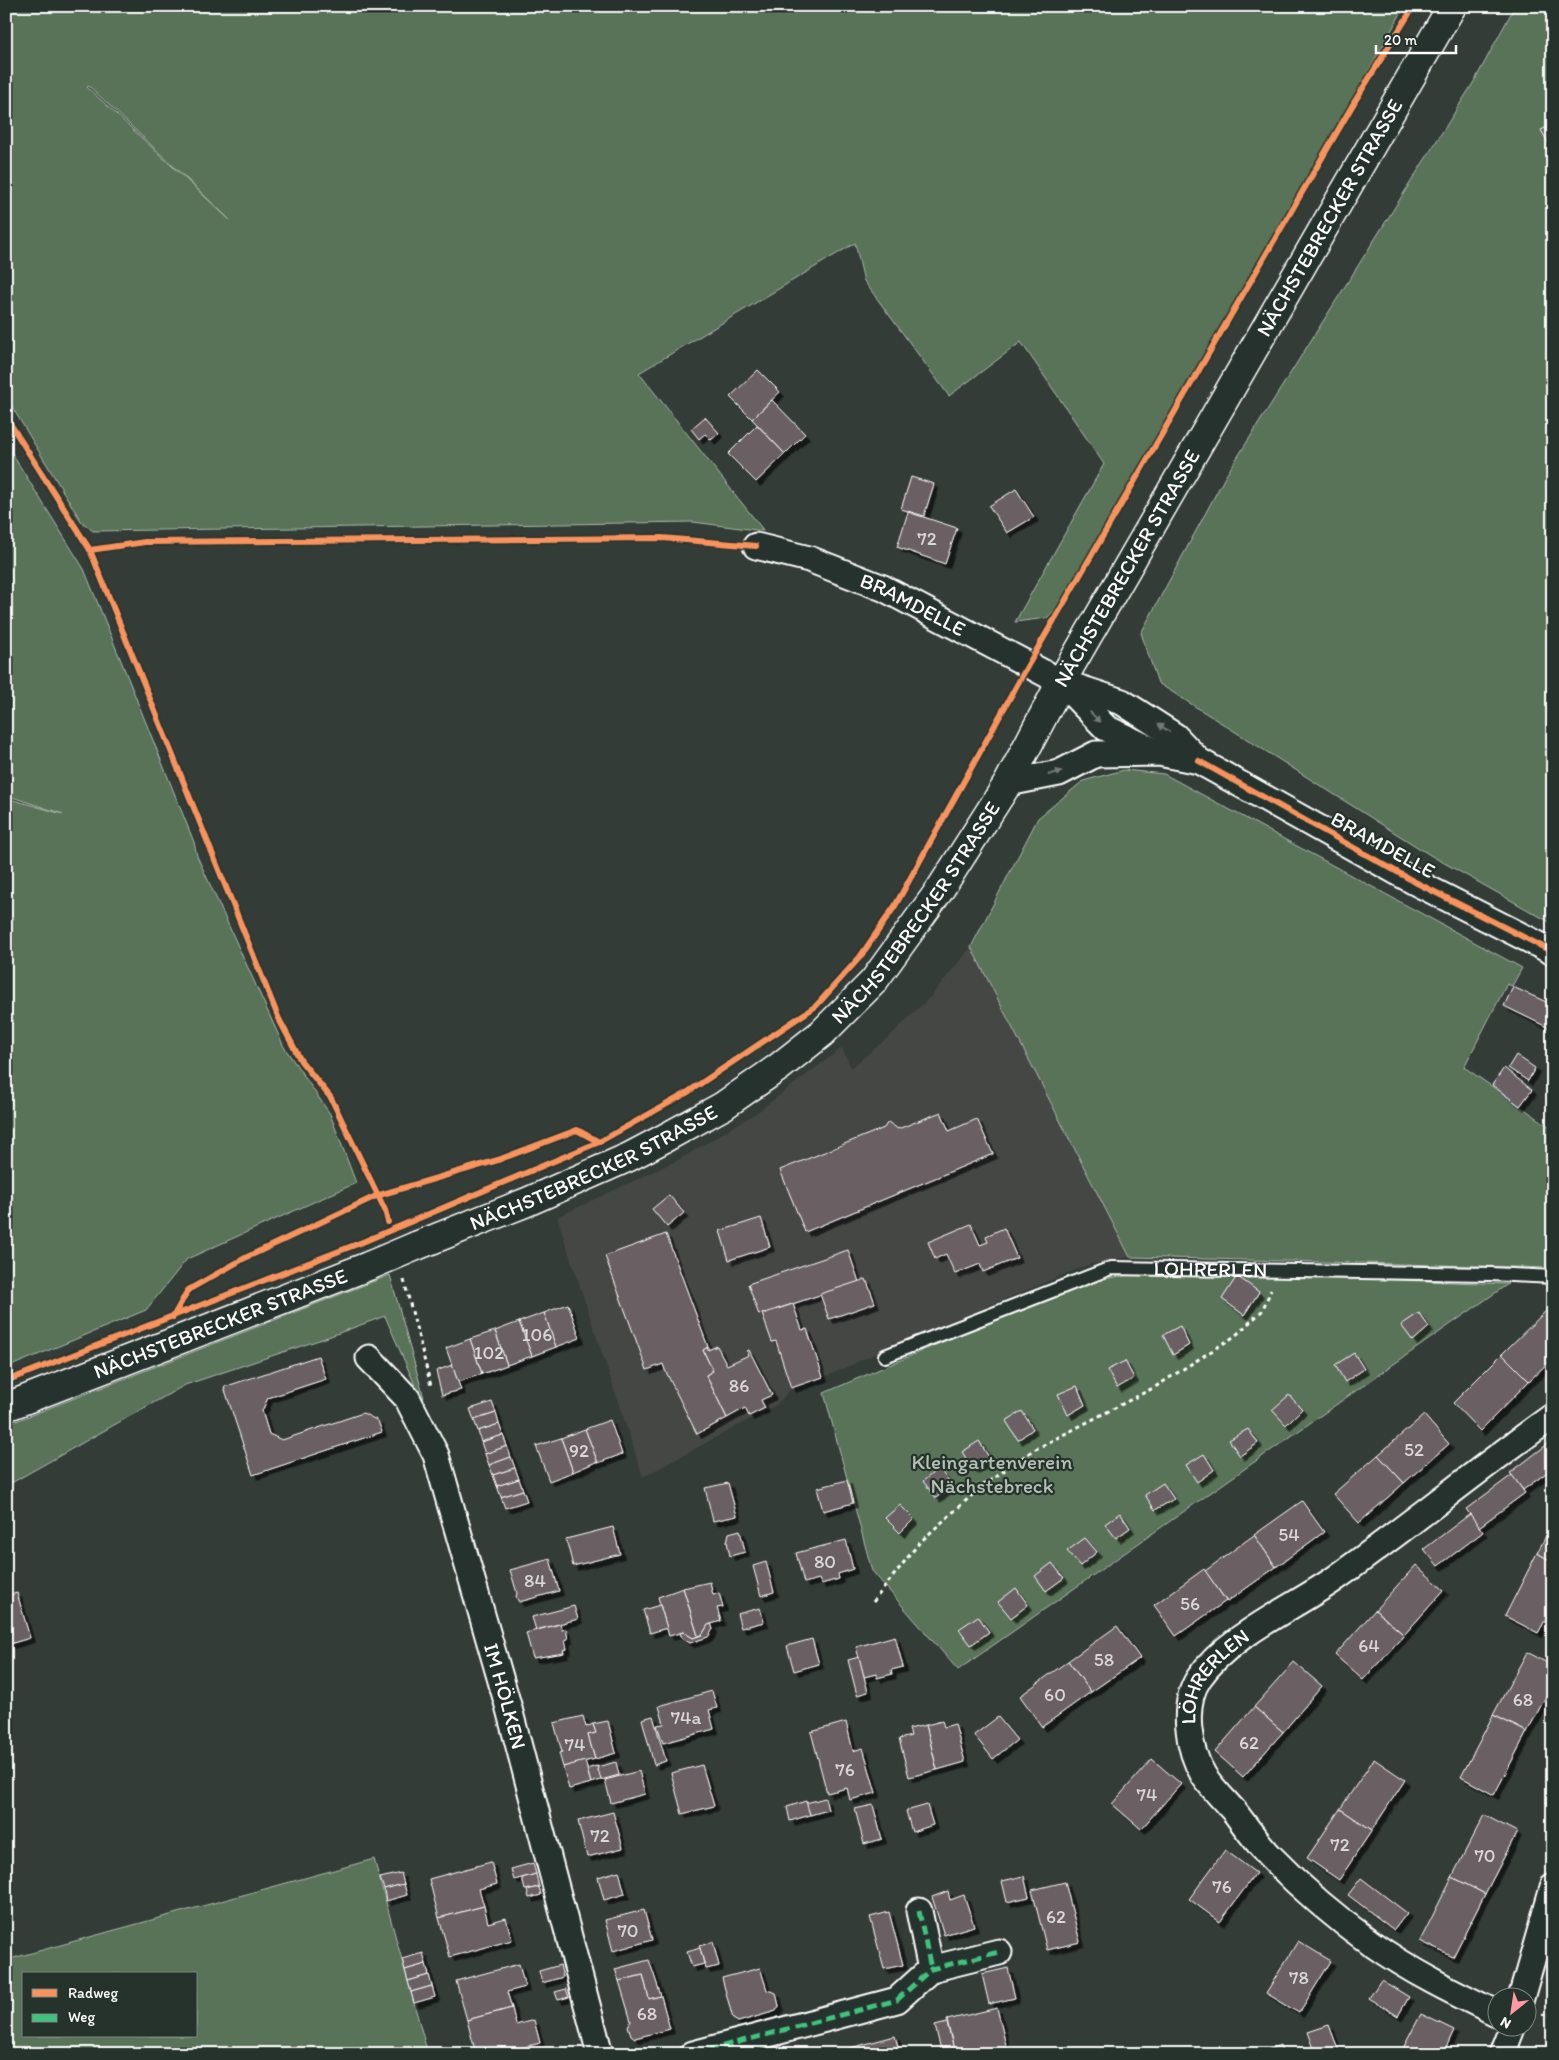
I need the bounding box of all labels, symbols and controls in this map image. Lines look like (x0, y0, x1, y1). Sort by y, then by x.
scale bar (1376, 22, 1456, 54)
text: 20 m (1384, 31, 1418, 49)
street label: NÄCHSTEBRECKER STRASSE (1251, 94, 1408, 341)
street label: NÄCHSTEBRECKER STRASSE (1048, 445, 1205, 691)
house number: 72 (917, 527, 937, 550)
street label: BRAMDELLE (857, 567, 970, 641)
one-way arrow (1089, 711, 1101, 723)
one-way arrow (1157, 724, 1170, 733)
one-way arrow (1048, 769, 1063, 777)
street label: NÄCHSTEBRECKER STRASSE (826, 796, 1005, 1029)
street label: BRAMDELLE (1327, 806, 1440, 883)
street label: NÄCHSTEBRECKER STRASSE (466, 1099, 721, 1235)
street label: LÖHRERLEN (1153, 1256, 1268, 1282)
street label: NÄCHSTEBRECKER STRASSE (90, 1262, 351, 1384)
house number: 106 (522, 1323, 552, 1346)
house number: 102 (474, 1341, 504, 1364)
house number: 86 (729, 1374, 749, 1397)
house number: 52 (1404, 1438, 1424, 1461)
house number: 92 (569, 1439, 589, 1462)
park label: Kleingartenverein Nächstebreck (912, 1449, 1072, 1498)
house number: 54 (1278, 1523, 1300, 1546)
house number: 80 (814, 1550, 836, 1573)
house number: 84 (524, 1569, 546, 1592)
house number: 56 (1180, 1592, 1200, 1615)
street label: LÖHRERLEN (1175, 1623, 1254, 1724)
house number: 64 (1358, 1634, 1380, 1657)
street label: IM HÖLKEN (479, 1640, 532, 1752)
house number: 58 (1094, 1648, 1114, 1671)
house number: 60 (1044, 1683, 1066, 1706)
house number: 68 (1513, 1688, 1533, 1711)
house number: 74a (671, 1706, 701, 1729)
house number: 62 (1239, 1731, 1259, 1754)
house number: 74 (565, 1733, 585, 1756)
house number: 76 (835, 1758, 855, 1781)
house number: 74 (1137, 1783, 1157, 1806)
house number: 72 (590, 1824, 610, 1847)
house number: 72 (1330, 1833, 1350, 1856)
house number: 70 (1474, 1844, 1496, 1867)
house number: 76 (1212, 1875, 1232, 1898)
house number: 62 (1046, 1905, 1066, 1928)
house number: 70 (617, 1919, 639, 1942)
house number: 78 (1289, 1966, 1309, 1989)
legend (22, 1972, 198, 2038)
text: Radweg (68, 1984, 118, 2002)
north arrow (1486, 1988, 1536, 2038)
house number: 68 (637, 2002, 657, 2025)
text: Weg (68, 2008, 95, 2026)
text: N (1497, 2013, 1514, 2033)

